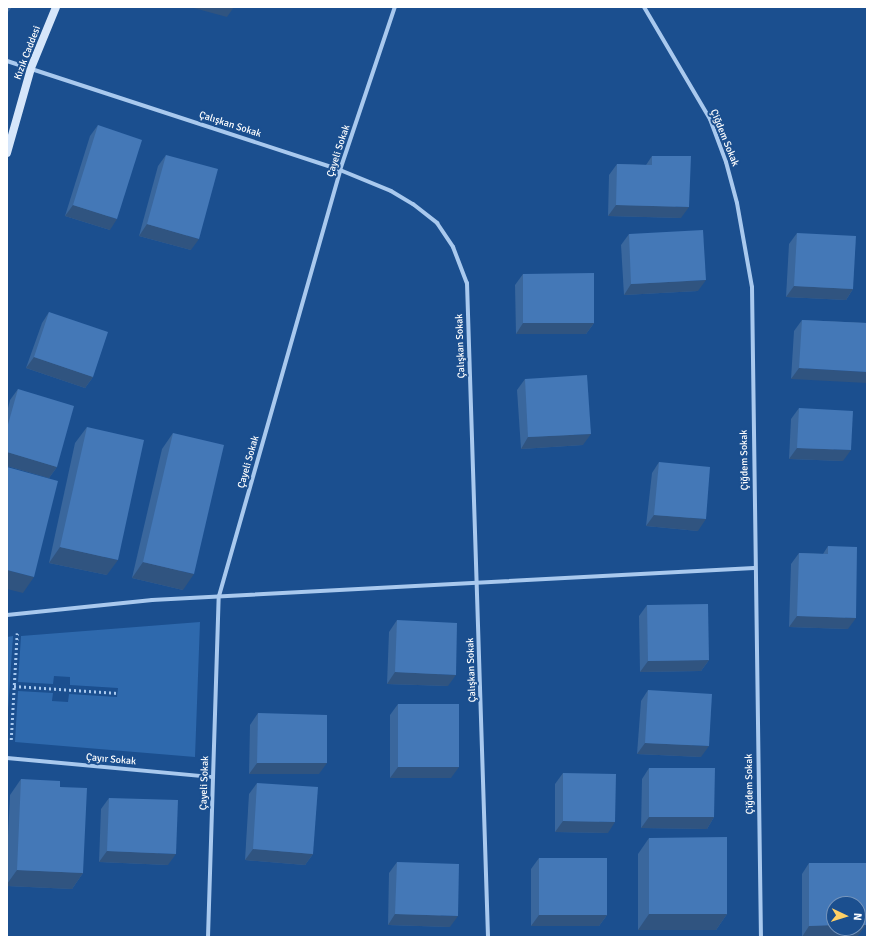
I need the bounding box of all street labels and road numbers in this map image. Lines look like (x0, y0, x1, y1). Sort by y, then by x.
street label: Kızık Caddesi (12, 24, 44, 82)
street label: Çiğdem Sokak (707, 108, 741, 168)
street label: Çalışkan Sokak (197, 109, 263, 141)
street label: Çayeli Sokak (325, 123, 353, 179)
street label: Çalışkan Sokak (454, 314, 468, 378)
street label: Çiğdem Sokak (738, 430, 752, 490)
street label: Çayeli Sokak (236, 434, 262, 490)
street label: Çalışkan Sokak (465, 638, 479, 702)
street label: Çayır Sokak (86, 752, 136, 768)
street label: Çiğdem Sokak (743, 754, 757, 814)
street label: Çayeli Sokak (198, 756, 212, 810)

